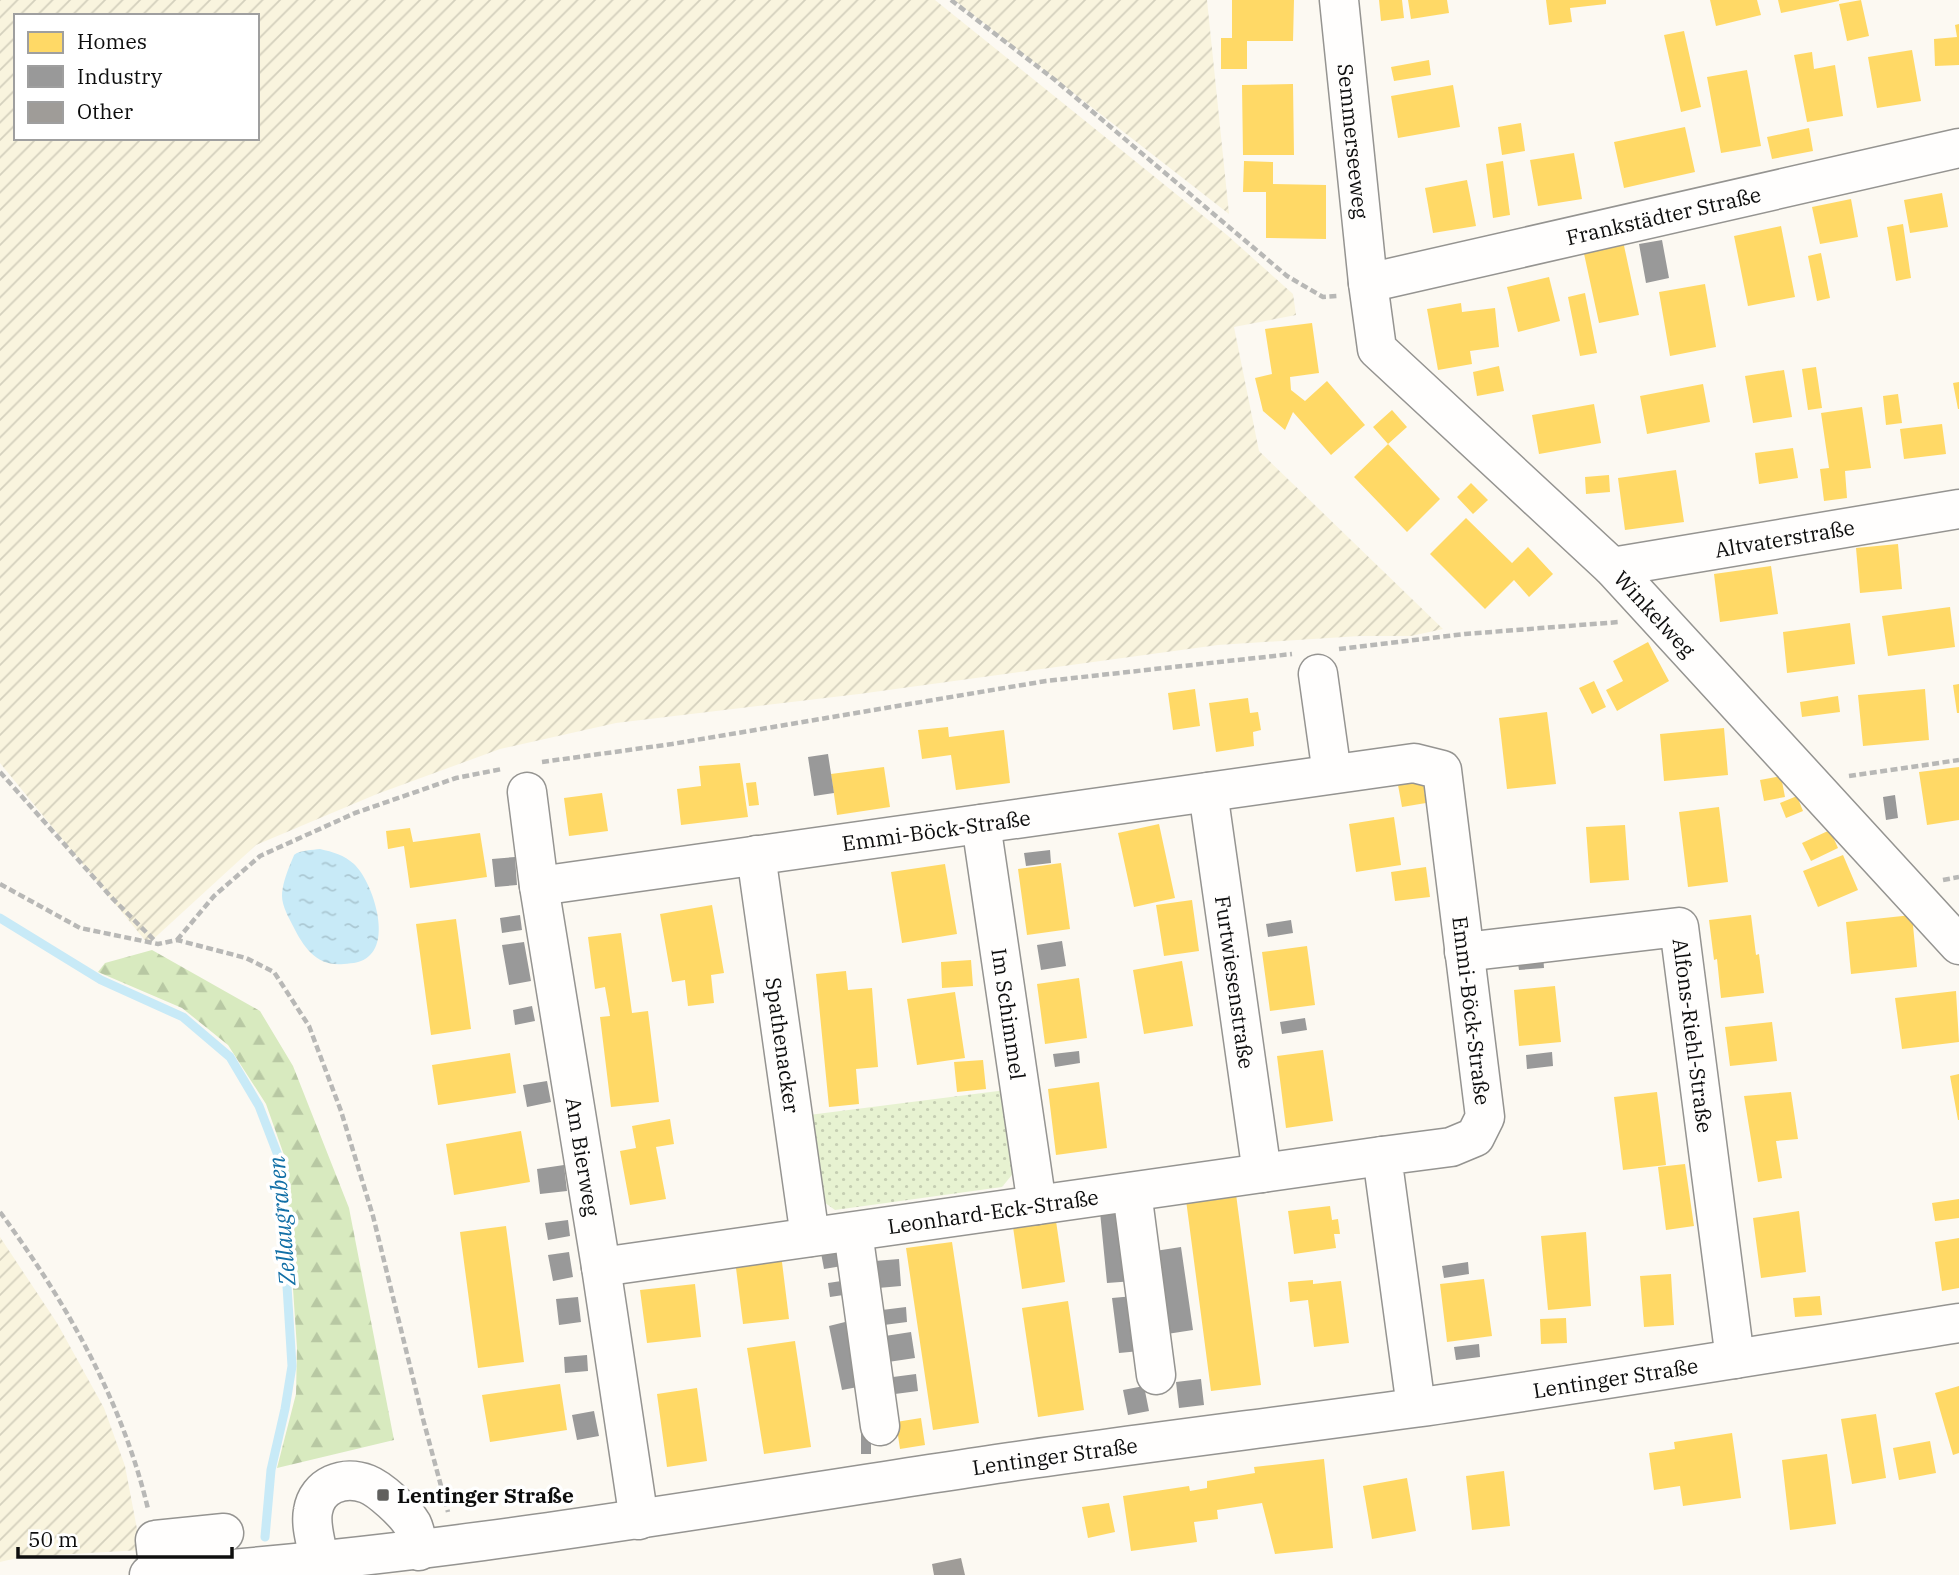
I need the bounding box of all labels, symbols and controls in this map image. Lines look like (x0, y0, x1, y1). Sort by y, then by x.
legend (14, 14, 259, 140)
text: Homes (77, 27, 147, 55)
text: Industry (77, 62, 163, 90)
street label: Semmerseeweg (1332, 62, 1375, 221)
text: Other (77, 97, 134, 125)
street label: Frankstädter Straße (1563, 180, 1764, 251)
street label: Altvaterstraße (1713, 513, 1857, 564)
street label: Winkelweg (1608, 564, 1702, 664)
street label: Emmi-Böck-Straße (840, 803, 1032, 857)
street label: Furtwiesenstraße (1209, 894, 1261, 1071)
street label: Emmi-Böck-Straße (1446, 915, 1497, 1107)
street label: Alfons-Riehl-Straße (1667, 937, 1720, 1135)
street label: Im Schimmel (985, 946, 1032, 1082)
street label: Spathenacker (759, 975, 806, 1115)
street label: Am Bierweg (560, 1095, 607, 1219)
water label: Zellaugraben (260, 1155, 302, 1288)
street label: Leonhard-Eck-Straße (886, 1182, 1100, 1240)
street label: Lentinger Straße (1531, 1351, 1700, 1404)
street label: Lentinger Straße (970, 1431, 1139, 1481)
place label: Lentinger Straße (397, 1481, 574, 1509)
marker: Lentinger Straße (375, 1487, 391, 1503)
scale bar (18, 1516, 231, 1560)
text: 50 m (28, 1525, 78, 1553)

